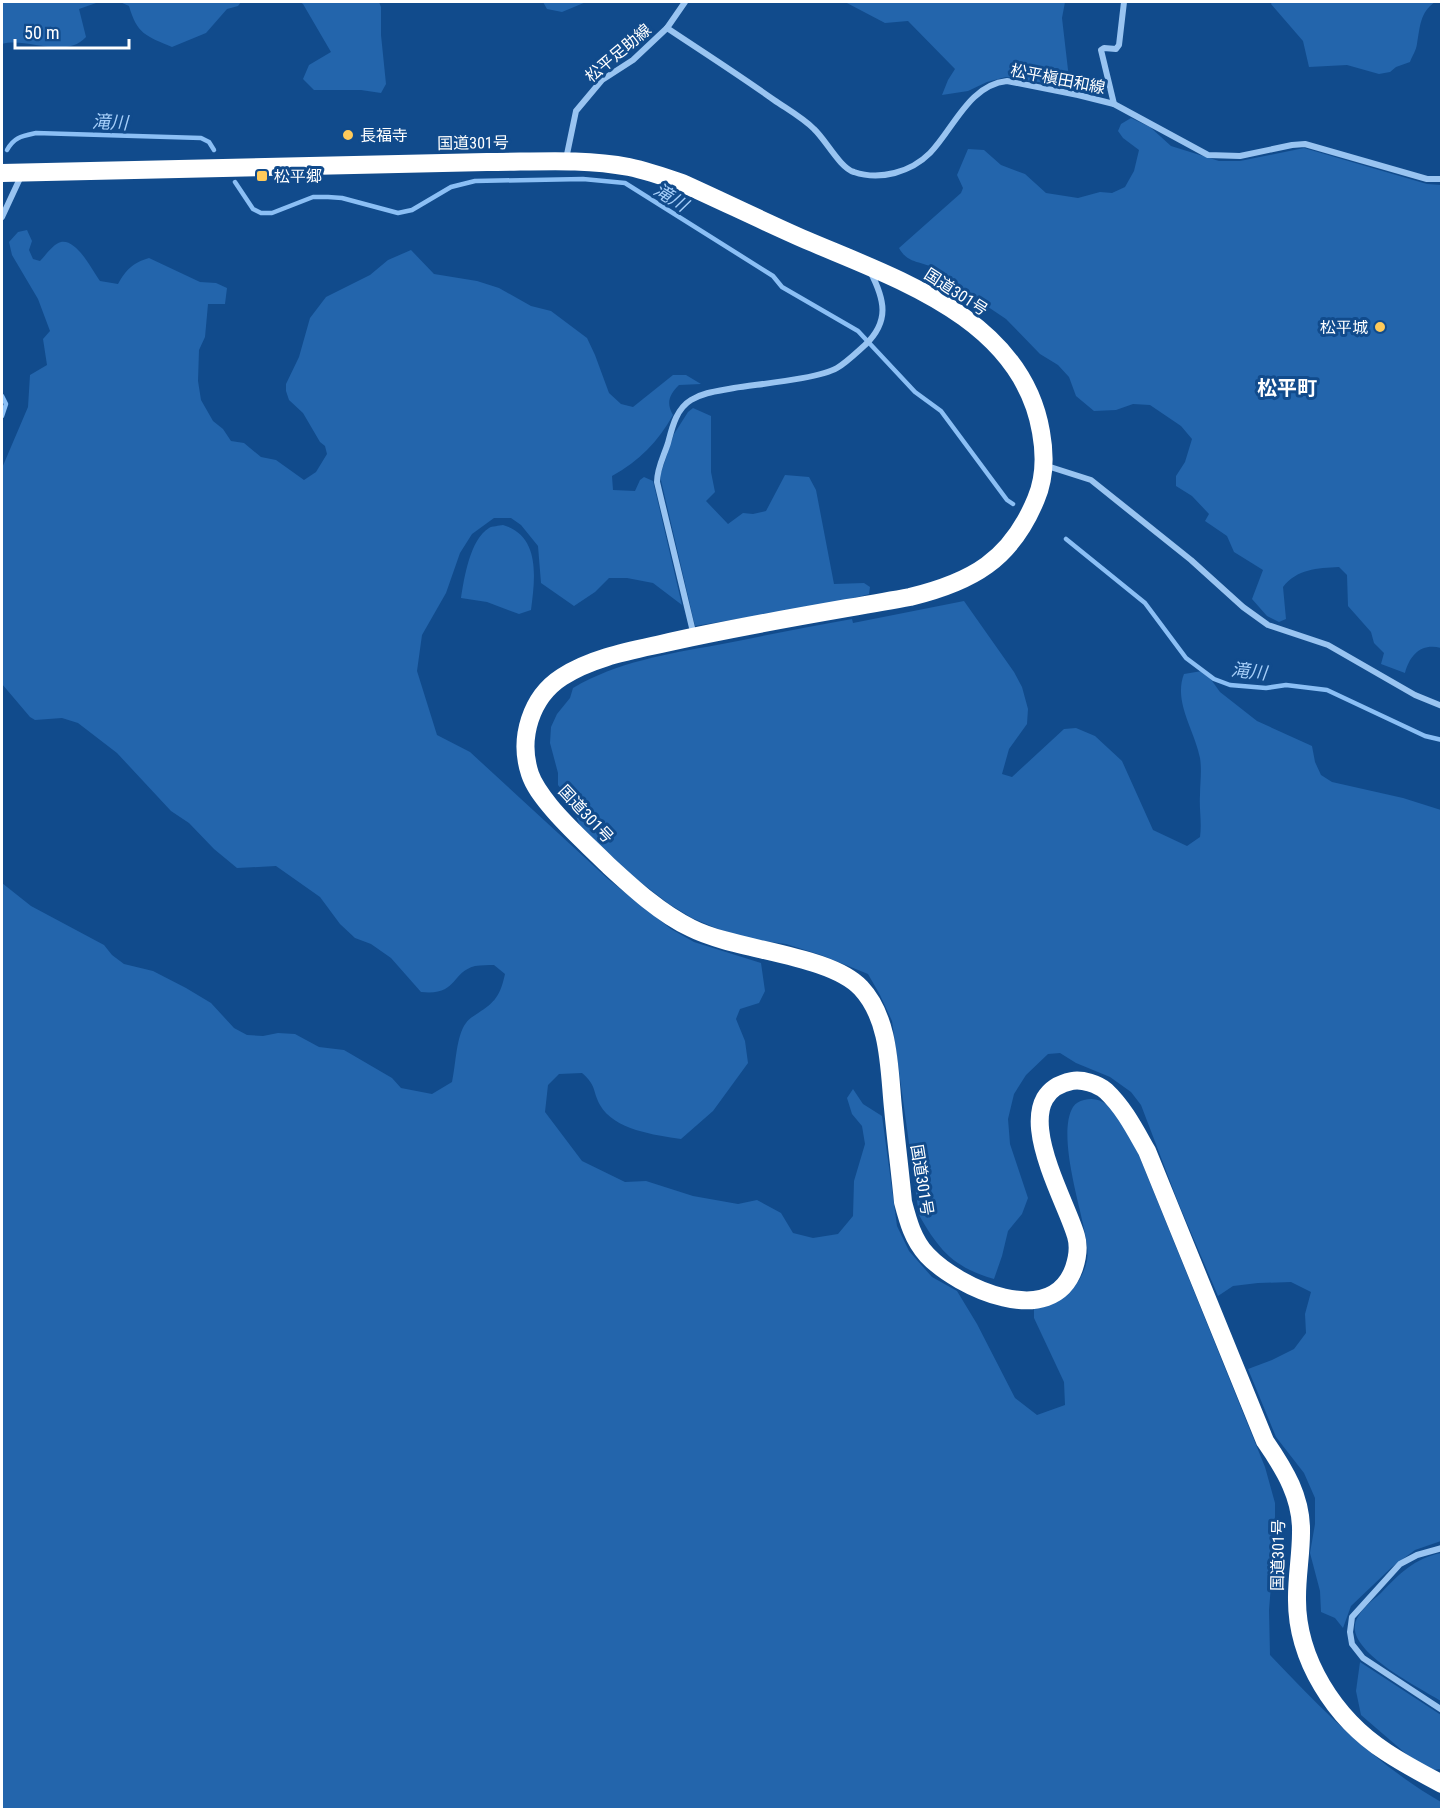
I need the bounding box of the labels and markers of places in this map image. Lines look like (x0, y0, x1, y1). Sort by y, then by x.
place label: 長福寺 (360, 126, 408, 145)
marker: 長福寺 (341, 128, 355, 142)
place label: 松平郷 (274, 167, 322, 186)
marker: 松平郷 (255, 169, 269, 183)
place label: 松平城 (1320, 318, 1368, 337)
marker: 松平城 (1373, 320, 1387, 334)

